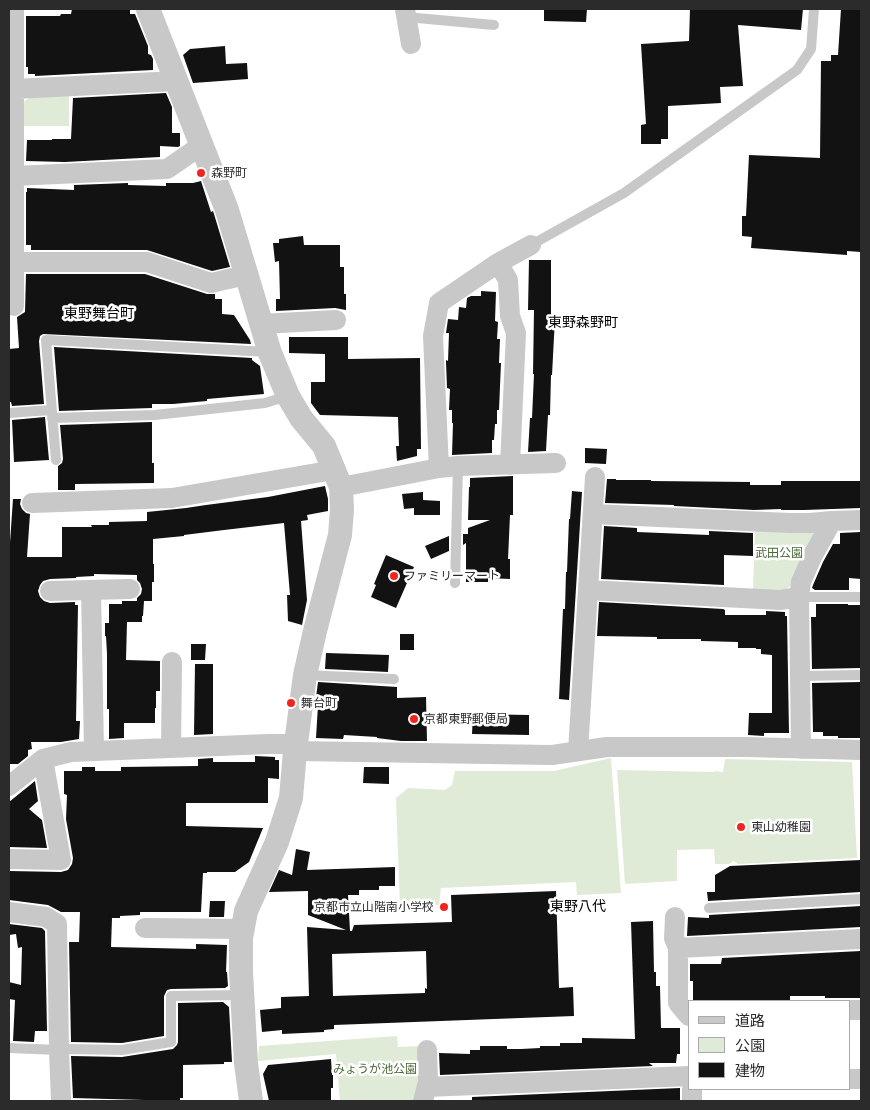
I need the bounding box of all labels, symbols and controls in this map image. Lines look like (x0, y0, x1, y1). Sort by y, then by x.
place label: 森野町 (211, 166, 247, 180)
marker: 森野町 (195, 167, 207, 179)
district label: 東野舞台町 (64, 306, 134, 322)
district label: 東野森野町 (548, 315, 618, 331)
park label: 武田公園 (755, 546, 803, 560)
place label: ファミリーマート (404, 569, 500, 583)
marker: ファミリーマート (388, 570, 400, 582)
place label: 舞台町 (301, 696, 337, 710)
marker: 舞台町 (285, 697, 297, 709)
place label: 京都東野郵便局 (424, 712, 508, 726)
marker: 京都東野郵便局 (408, 713, 420, 725)
place label: 東山幼稚園 (751, 820, 811, 834)
marker: 東山幼稚園 (735, 821, 747, 833)
district label: 東野八代 (550, 899, 606, 915)
place label: 京都市立山階南小学校 (314, 900, 434, 914)
marker: 京都市立山階南小学校 (438, 901, 450, 913)
legend (688, 1000, 850, 1090)
text: 道路 (735, 1011, 765, 1030)
text: 公園 (735, 1036, 765, 1055)
text: 建物 (735, 1061, 765, 1080)
park label: みょうが池公園 (333, 1062, 417, 1076)

